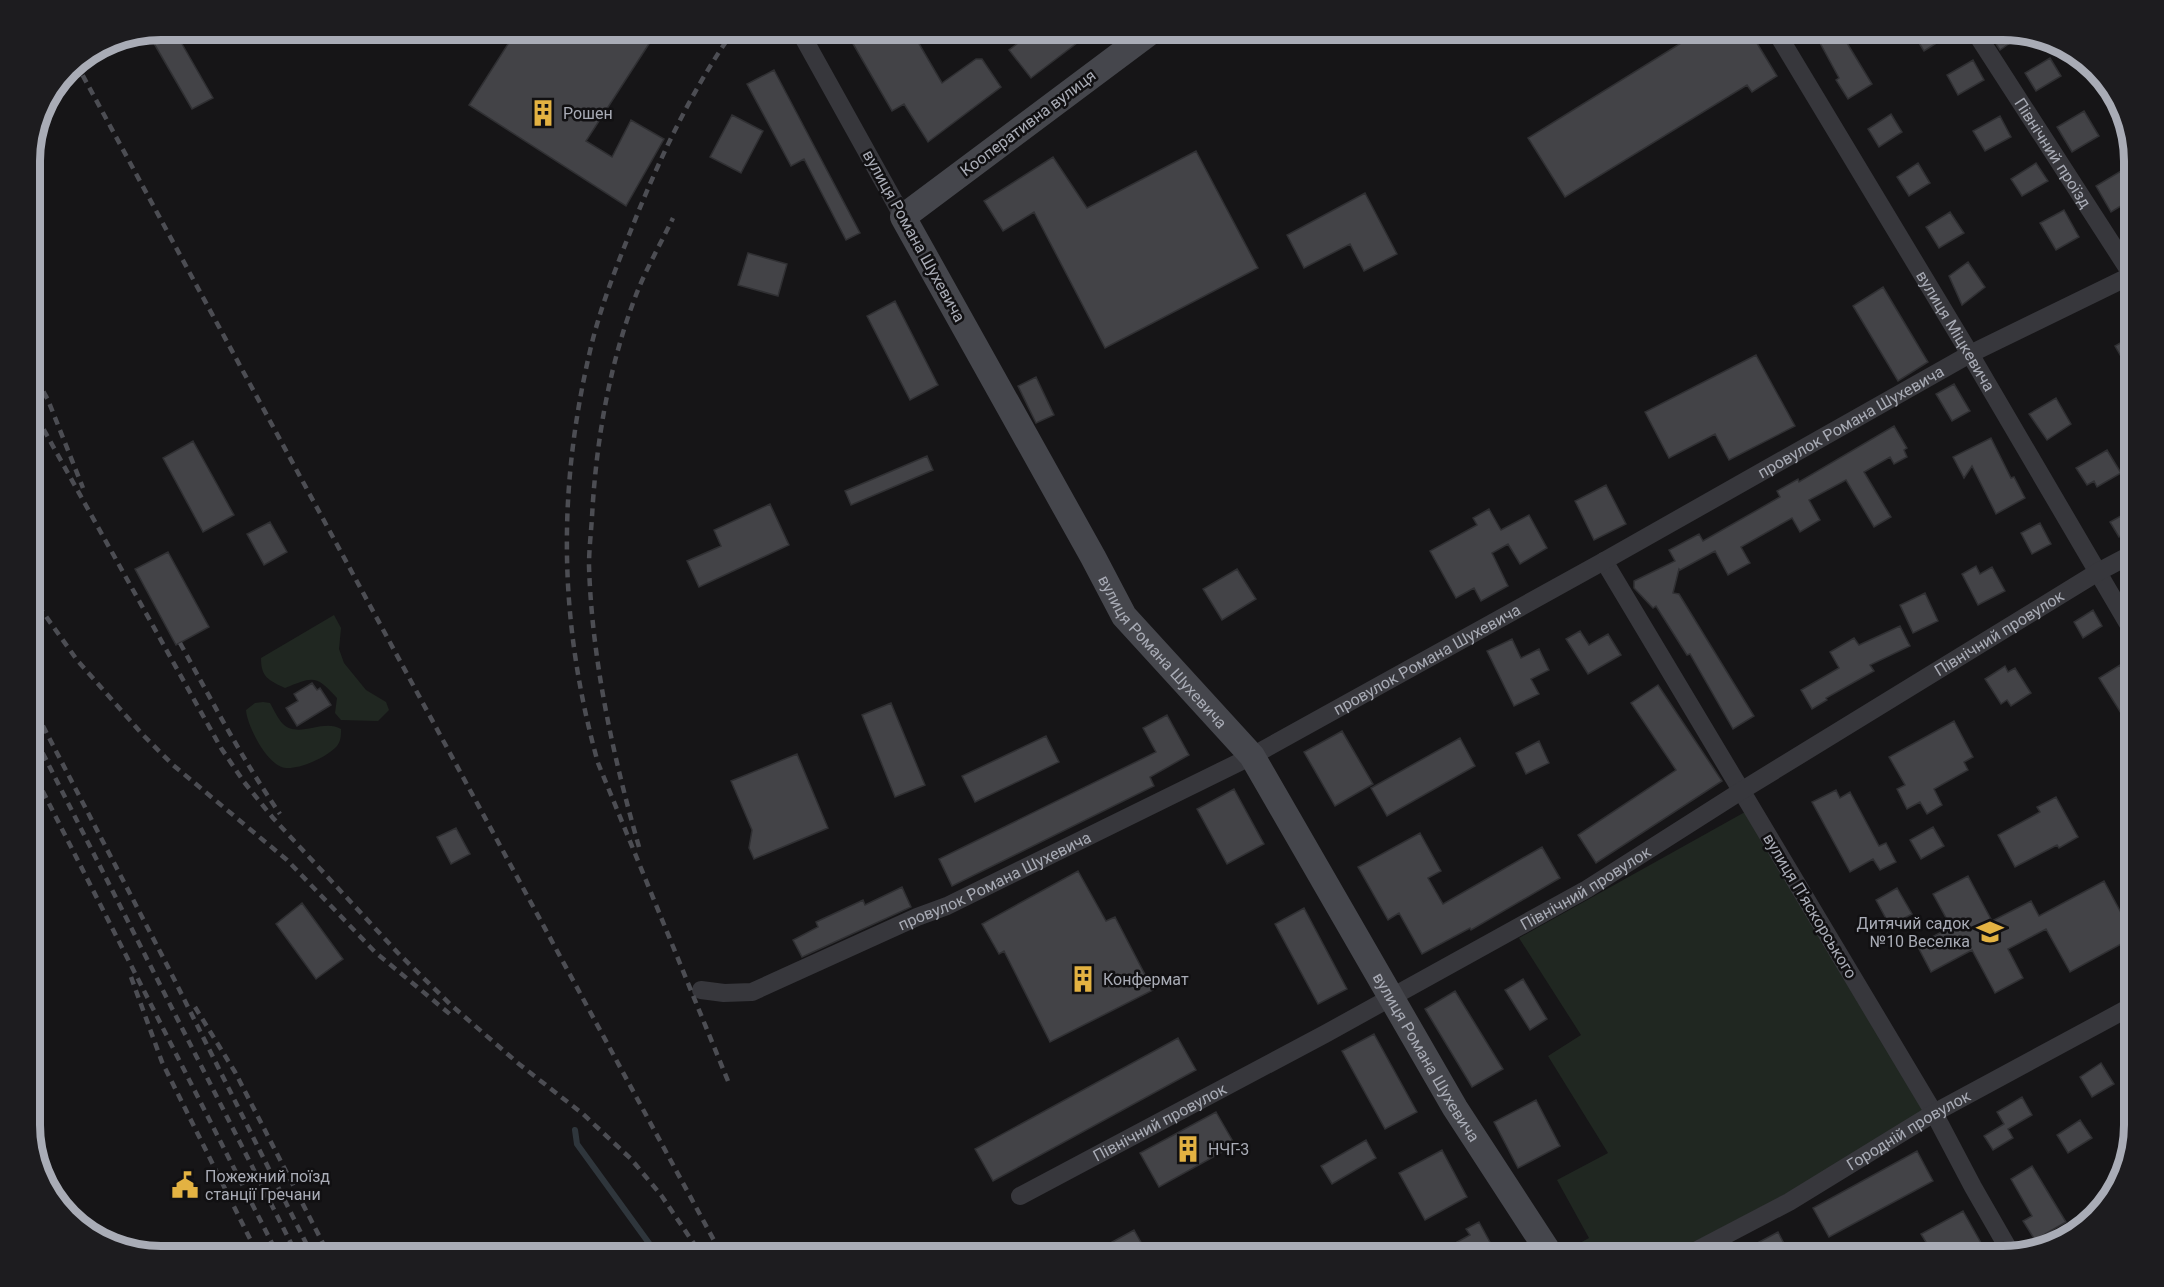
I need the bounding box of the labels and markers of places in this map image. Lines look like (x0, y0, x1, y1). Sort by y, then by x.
building icon: Рошен (528, 98, 558, 128)
place label: Рошен (563, 104, 613, 123)
place label: Дитячий садок №10 Веселка (1857, 914, 1970, 951)
school or university icon: Дитячий садок №10 Веселка (1975, 917, 2005, 947)
building icon: Конфермат (1068, 964, 1098, 994)
place label: Конфермат (1103, 970, 1189, 989)
building icon: НЧГ-3 (1173, 1134, 1203, 1164)
place label: НЧГ-3 (1208, 1140, 1249, 1159)
place label: Пожежний поїзд станції Гречани (205, 1167, 330, 1204)
public building icon: Пожежний поїзд станції Гречани (170, 1170, 200, 1200)

